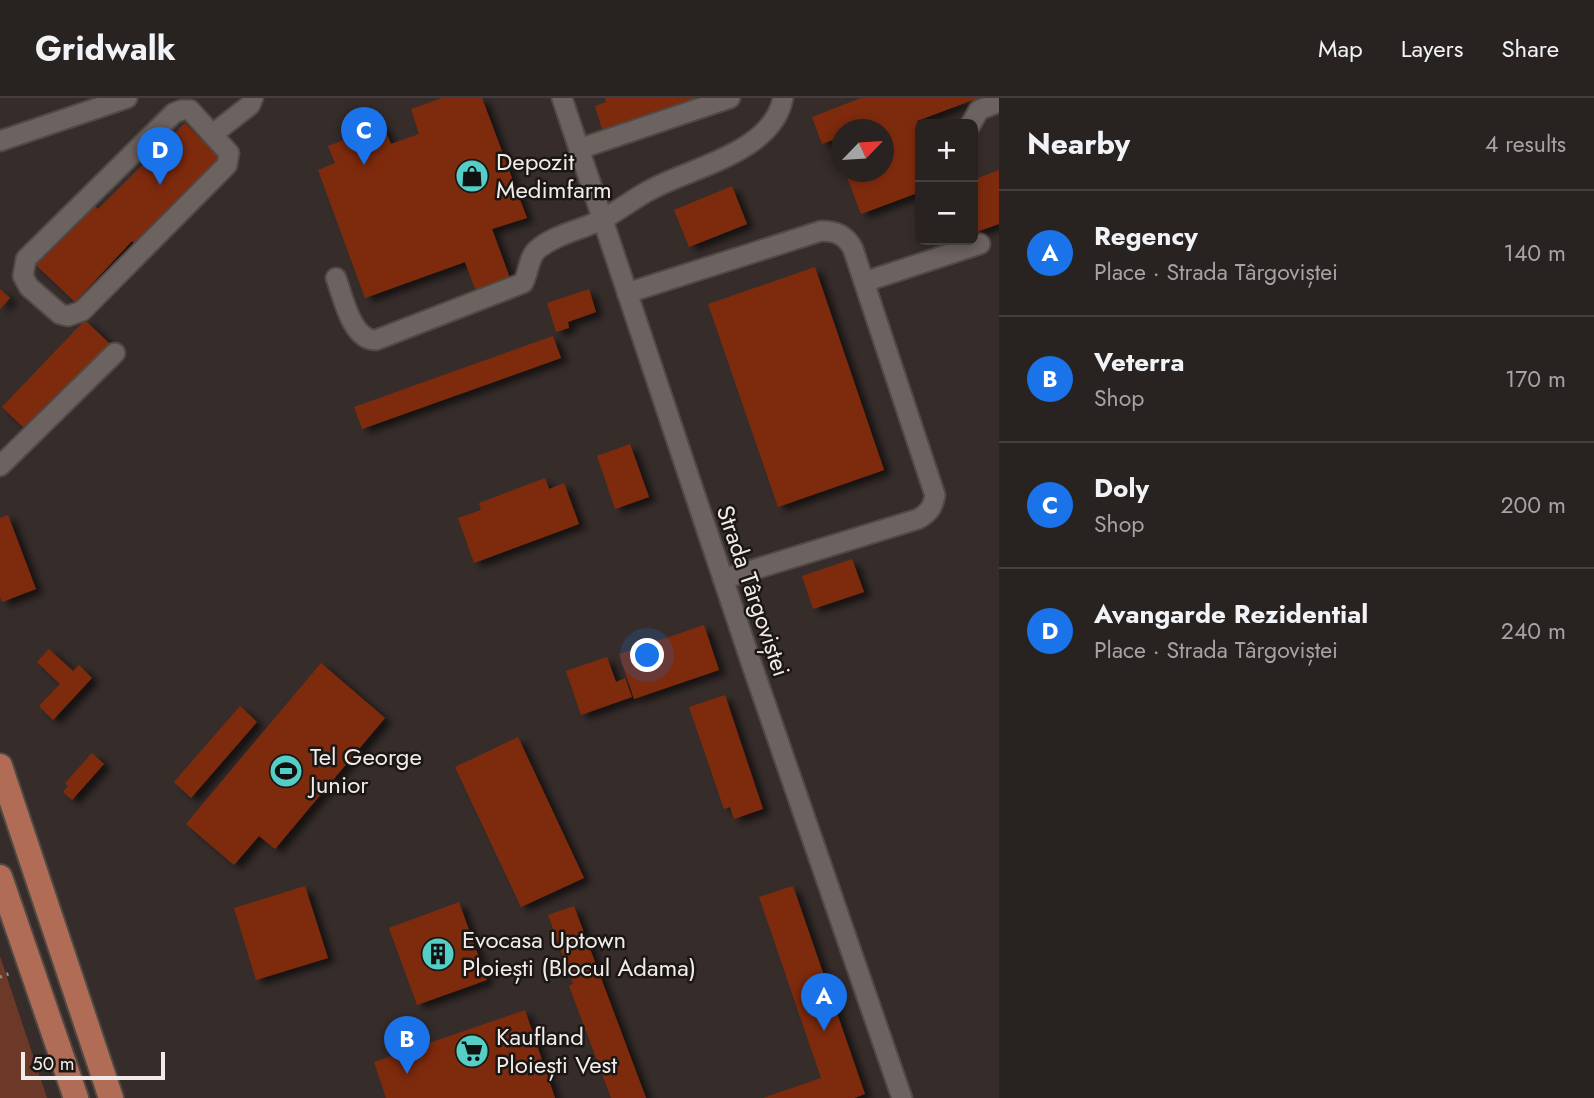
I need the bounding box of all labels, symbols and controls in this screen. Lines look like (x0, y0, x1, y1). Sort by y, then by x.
text: Gridwalk (35, 25, 176, 72)
text: Map (1318, 31, 1363, 66)
text: Layers (1401, 31, 1463, 66)
text: Share (1501, 31, 1559, 66)
pin: C (341, 107, 387, 165)
north arrow (831, 119, 894, 182)
map controls (915, 119, 978, 245)
button: + (915, 119, 978, 182)
text: Nearby (1027, 122, 1130, 165)
pin: D (137, 127, 183, 185)
text: 4 results (1485, 127, 1566, 161)
place label: Depozit Medimfarm (496, 144, 612, 207)
shop icon: Depozit Medimfarm (453, 157, 491, 195)
button: − (915, 182, 978, 245)
text: Regency (1094, 217, 1198, 255)
text: A (1042, 236, 1058, 270)
text: 140 m (1504, 236, 1566, 270)
text: Place · Strada Târgoviștei (1094, 255, 1338, 289)
text: Veterra (1094, 343, 1184, 381)
text: B (1042, 362, 1058, 396)
text: 170 m (1505, 362, 1566, 396)
text: Shop (1094, 381, 1144, 415)
text: Doly (1094, 469, 1149, 507)
text: C (1042, 488, 1058, 522)
text: 200 m (1500, 488, 1566, 522)
street label: Strada Târgoviștei (708, 500, 799, 681)
text: Shop (1094, 507, 1144, 541)
text: Avangarde Rezidential (1094, 595, 1368, 633)
text: D (1042, 614, 1058, 648)
text: 240 m (1501, 614, 1566, 648)
text: Place · Strada Târgoviștei (1094, 633, 1338, 667)
your location (630, 638, 664, 672)
place label: Tel George Junior (307, 739, 422, 802)
sports icon: Tel George Junior (267, 752, 305, 790)
place label: Evocasa Uptown Ploiești (Blocul Adama) (462, 922, 696, 985)
building icon: Evocasa Uptown Ploiești (Blocul Adama) (419, 935, 457, 973)
pin: A (801, 973, 847, 1031)
pin: B (384, 1016, 430, 1074)
place label: Kaufland Ploiești Vest (496, 1019, 617, 1082)
supermarket icon: Kaufland Ploiești Vest (453, 1032, 491, 1070)
scale bar (21, 1049, 164, 1081)
text: 50 m (32, 1050, 75, 1077)

